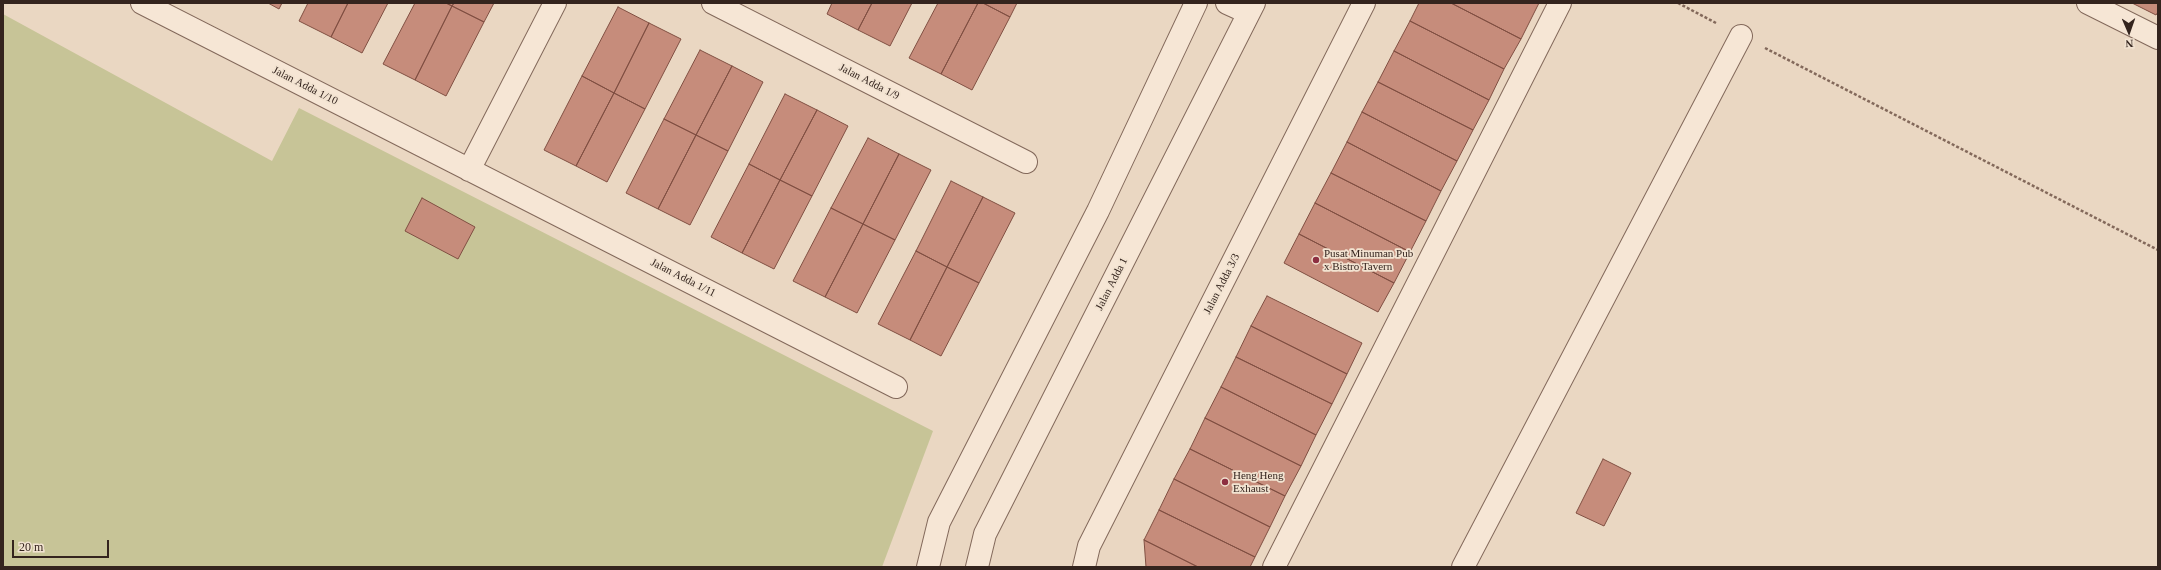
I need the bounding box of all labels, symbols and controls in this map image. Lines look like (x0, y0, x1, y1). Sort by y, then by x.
north arrow (2109, 12, 2149, 52)
text: N (2125, 38, 2134, 50)
street label: Jalan Adda 1/9 (837, 61, 901, 103)
street label: Jalan Adda 1/10 (270, 64, 340, 108)
place label: Pusat Minuman Pub x Bistro Tavern (1324, 247, 1413, 273)
street label: Jalan Adda 3/3 (1201, 252, 1243, 316)
street label: Jalan Adda 1 (1093, 255, 1131, 313)
marker: Pusat Minuman Pub x Bistro Tavern (1311, 255, 1321, 265)
street label: Jalan Adda 1/11 (648, 256, 718, 300)
place label: Heng Heng Exhaust (1233, 469, 1283, 495)
marker: Heng Heng Exhaust (1220, 477, 1230, 487)
scale bar (14, 532, 111, 558)
text: 20 m (19, 540, 43, 554)

